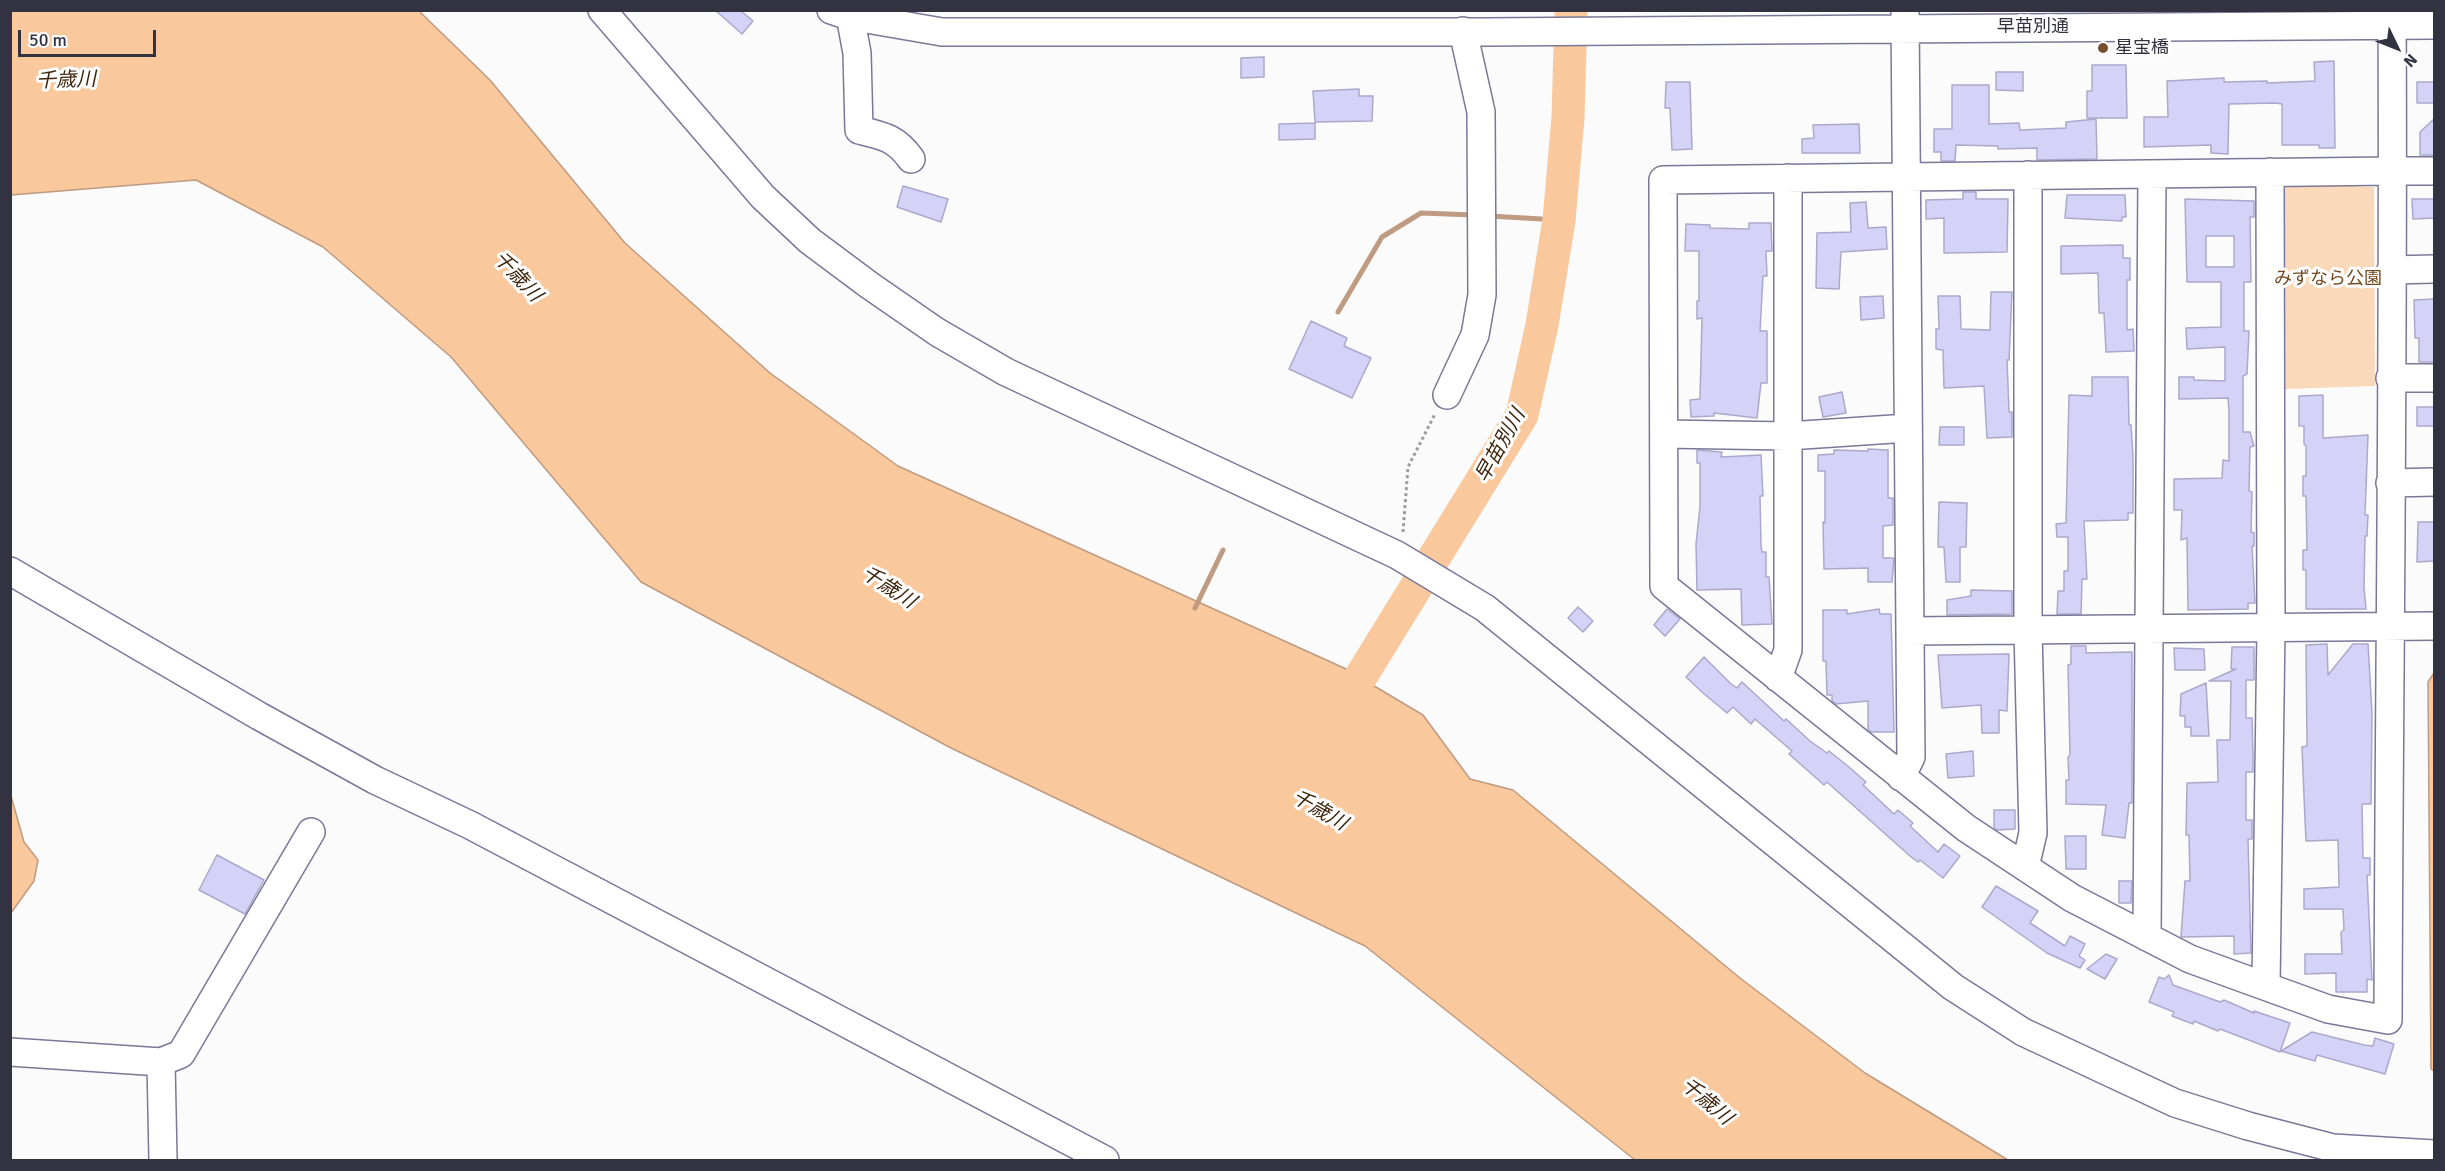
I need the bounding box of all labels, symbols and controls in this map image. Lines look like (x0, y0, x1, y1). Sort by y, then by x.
street label: 早苗別通 (1997, 16, 2069, 38)
scale bar (21, 18, 159, 56)
north arrow (2367, 18, 2427, 78)
text: 50 m (29, 29, 67, 51)
place label: 星宝橋 (2115, 37, 2169, 59)
marker: 星宝橋 (2096, 41, 2110, 55)
text: N (2399, 49, 2421, 71)
water label: 千歳川 (36, 68, 96, 94)
water label: 千歳川 (488, 247, 546, 307)
park label: みずなら公園 (2274, 268, 2382, 290)
water label: 早苗別川 (1471, 405, 1531, 487)
water label: 千歳川 (856, 562, 920, 614)
water label: 千歳川 (1287, 786, 1351, 836)
water label: 千歳川 (1675, 1074, 1737, 1130)

